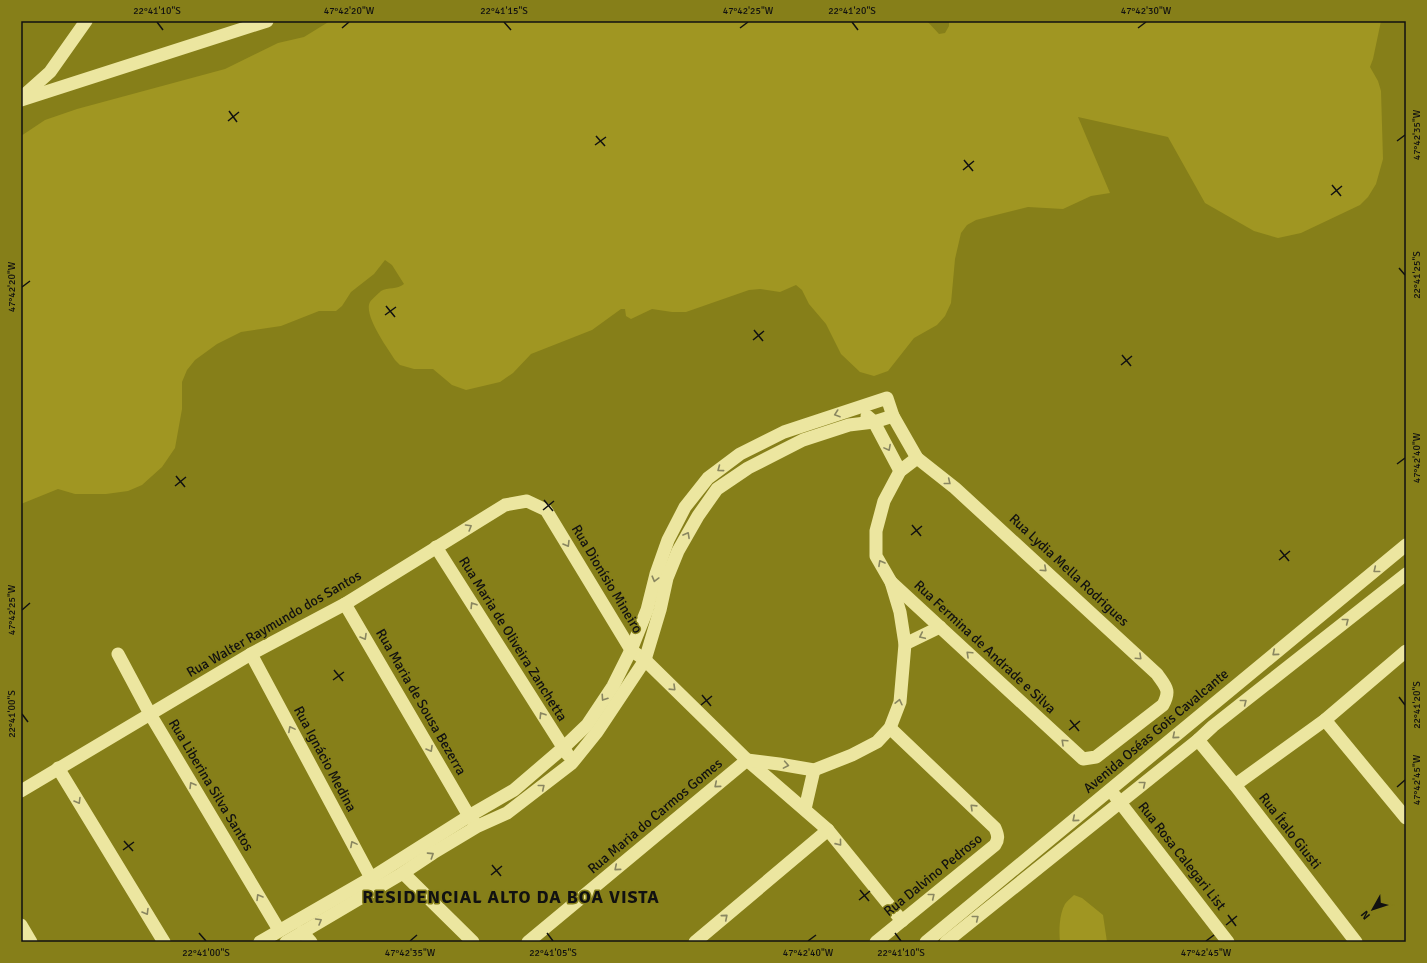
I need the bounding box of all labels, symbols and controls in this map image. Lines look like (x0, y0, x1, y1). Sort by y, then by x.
text: 22°41'10"S (133, 5, 181, 17)
text: 47°42'20"W (324, 5, 375, 17)
text: 22°41'15"S (480, 5, 528, 17)
text: 47°42'25"W (723, 5, 774, 17)
text: 22°41'20"S (828, 5, 876, 17)
text: 47°42'30"W (1121, 5, 1172, 17)
text: 47°42'35"W (1411, 109, 1423, 160)
text: 22°41'25"S (1411, 251, 1423, 299)
text: 47°42'20"W (6, 261, 18, 312)
one-way arrow (833, 410, 840, 418)
text: 47°42'40"W (1411, 432, 1423, 483)
one-way arrow (883, 444, 891, 452)
one-way arrow (717, 464, 724, 471)
one-way arrow (943, 477, 950, 484)
street label: Rua Lydia Mella Rodrigues (1006, 510, 1132, 630)
street label: Rua Dionísio Mineiro (568, 522, 646, 636)
one-way arrow (465, 524, 472, 531)
one-way arrow (683, 532, 690, 539)
one-way arrow (562, 540, 569, 547)
street label: Rua Maria de Oliveira Zanchetta (455, 554, 571, 724)
one-way arrow (878, 560, 885, 567)
one-way arrow (1039, 564, 1047, 572)
one-way arrow (1373, 565, 1380, 572)
street label: Rua Walter Raymundo dos Santos (184, 567, 364, 681)
one-way arrow (651, 575, 660, 582)
street label: Rua Fermina de Andrade e Silva (911, 577, 1059, 717)
text: 47°42'25"W (6, 584, 18, 635)
one-way arrow (470, 602, 477, 609)
one-way arrow (1342, 619, 1349, 626)
street label: Rua Maria de Sousa Bezerra (372, 626, 470, 778)
one-way arrow (919, 631, 927, 639)
one-way arrow (360, 633, 367, 640)
one-way arrow (1273, 648, 1280, 655)
one-way arrow (966, 652, 973, 659)
one-way arrow (1135, 653, 1142, 660)
street label: Avenida Oséas Gois Cavalcante (1080, 665, 1232, 797)
text: 22°41'20"S (1411, 681, 1423, 729)
one-way arrow (668, 683, 676, 691)
text: 22°41'00"S (6, 690, 18, 738)
one-way arrow (602, 694, 609, 701)
one-way arrow (895, 699, 903, 706)
one-way arrow (1239, 700, 1247, 707)
street label: Rua Ignácio Medina (290, 703, 360, 815)
one-way arrow (539, 712, 547, 719)
street label: Rua Liberina Silva Santos (165, 716, 257, 854)
one-way arrow (288, 726, 296, 734)
one-way arrow (1173, 731, 1180, 738)
one-way arrow (1061, 739, 1069, 747)
one-way arrow (425, 745, 433, 752)
text: 47°42'45"W (1411, 754, 1423, 805)
street label: Rua Maria do Carmos Gomes (584, 755, 726, 877)
one-way arrow (783, 760, 789, 769)
one-way arrow (715, 781, 722, 788)
one-way arrow (190, 782, 197, 789)
one-way arrow (1139, 782, 1146, 789)
one-way arrow (537, 785, 544, 792)
street label: Rua Ítalo Giusti (1255, 790, 1325, 872)
one-way arrow (74, 797, 81, 804)
street label: Rua Rosa Calegari List (1134, 798, 1230, 914)
one-way arrow (970, 804, 978, 812)
one-way arrow (1073, 814, 1080, 821)
street label: Rua Dalvino Pedroso (880, 830, 986, 920)
one-way arrow (834, 839, 841, 846)
one-way arrow (350, 841, 357, 848)
one-way arrow (427, 852, 434, 859)
one-way arrow (614, 863, 622, 870)
district label: RESIDENCIAL ALTO DA BOA VISTA (362, 886, 660, 908)
north arrow (1353, 889, 1393, 929)
one-way arrow (256, 894, 264, 901)
one-way arrow (927, 894, 935, 901)
one-way arrow (141, 908, 148, 915)
text: N (1358, 908, 1373, 922)
one-way arrow (720, 914, 727, 921)
one-way arrow (972, 915, 979, 922)
one-way arrow (315, 919, 323, 926)
text: 22°41'00"S (182, 947, 230, 959)
text: 47°42'35"W (385, 947, 436, 959)
text: 22°41'05"S (529, 947, 577, 959)
text: 47°42'40"W (783, 947, 834, 959)
text: 22°41'10"S (877, 947, 925, 959)
text: 47°42'45"W (1181, 947, 1232, 959)

